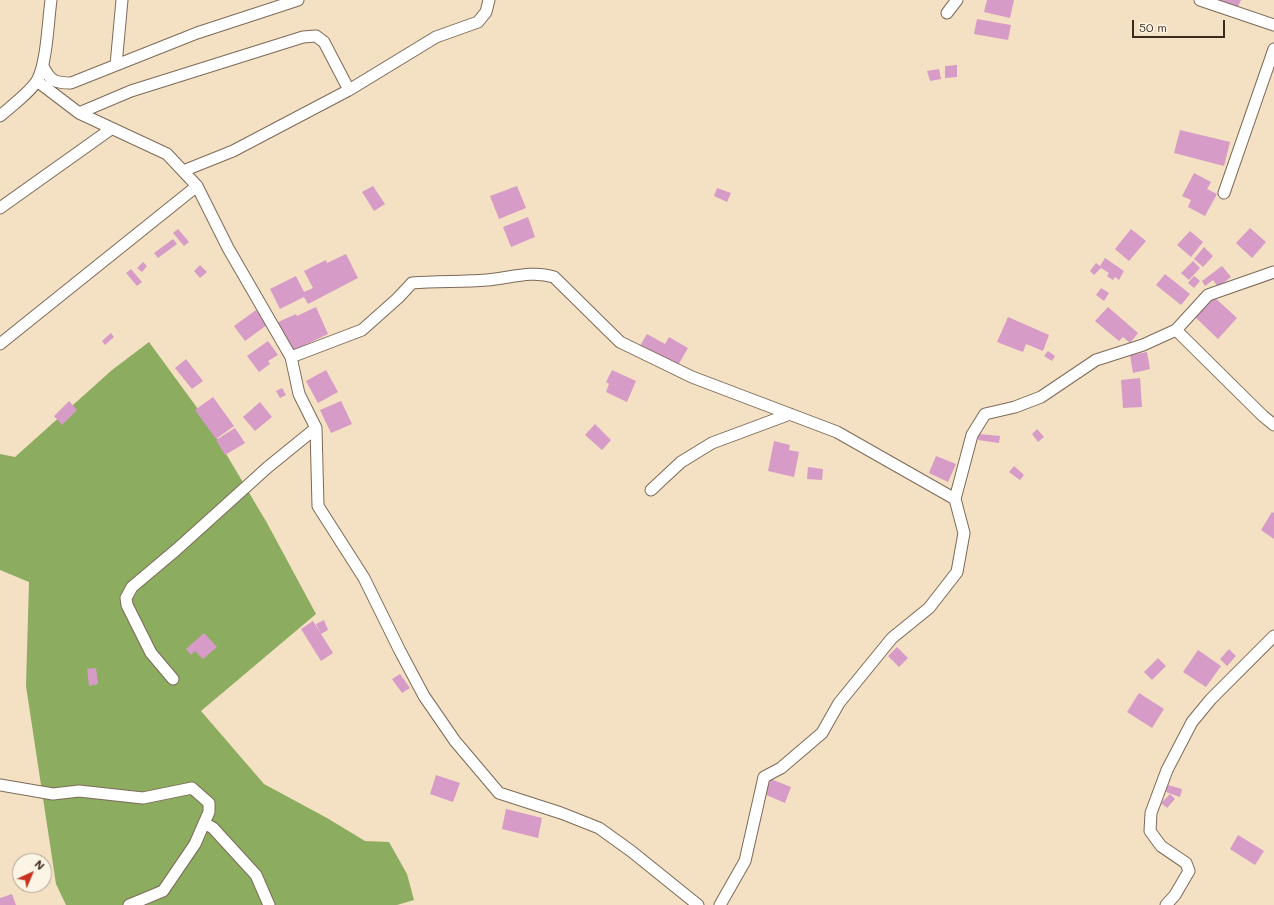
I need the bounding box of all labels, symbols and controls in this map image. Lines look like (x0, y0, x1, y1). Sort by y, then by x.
scale bar (1134, 12, 1227, 38)
text: 50 m (1139, 19, 1167, 35)
north arrow (12, 853, 52, 893)
text: N (32, 856, 48, 873)

